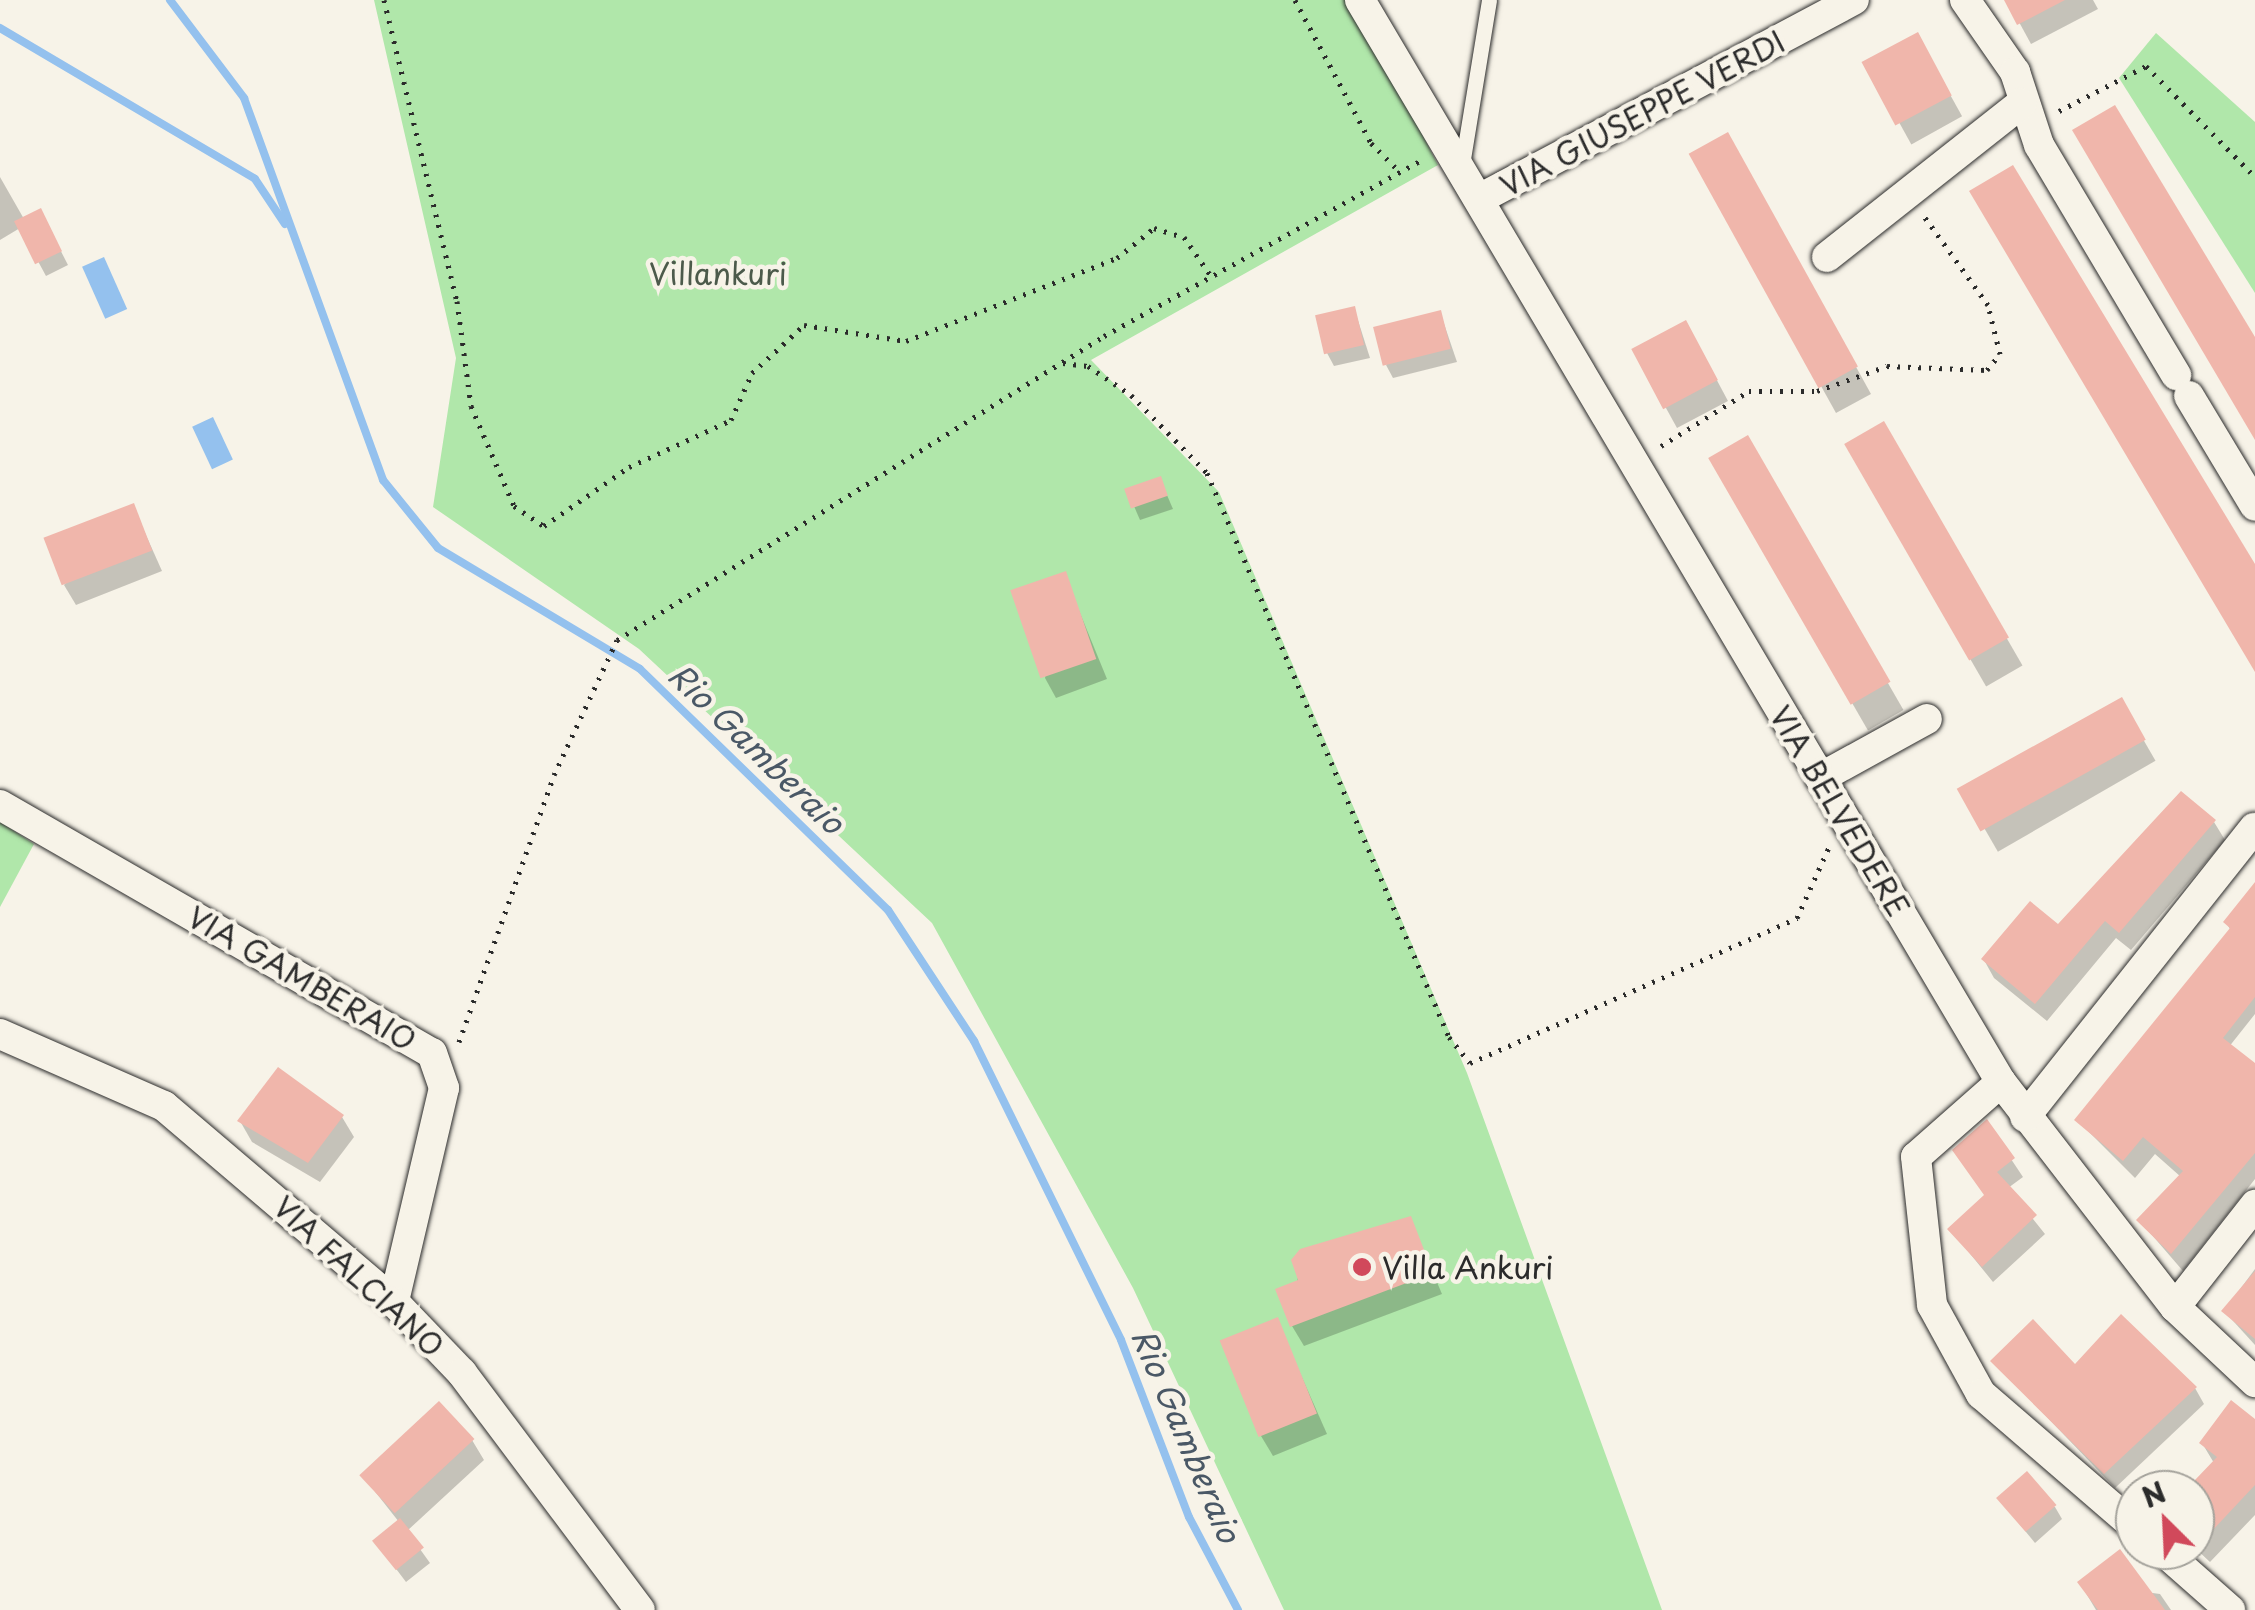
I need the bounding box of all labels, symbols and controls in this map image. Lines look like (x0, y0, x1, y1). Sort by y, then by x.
street label: VIA GIUSEPPE VERDI (1493, 23, 1791, 203)
park label: Villankuri (649, 255, 787, 291)
water label: Rio Gamberaio (661, 654, 853, 842)
street label: VIA BELVEDERE (1762, 698, 1918, 924)
street label: VIA GAMBERAIO (182, 898, 422, 1058)
street label: VIA FALCIANO (266, 1187, 452, 1365)
place label: Villa Ankuri (1382, 1249, 1555, 1285)
marker: Villa Ankuri (1351, 1256, 1373, 1278)
water label: Rio Gamberaio (1124, 1321, 1250, 1549)
north arrow (2115, 1470, 2215, 1570)
text: N (2135, 1470, 2172, 1518)

